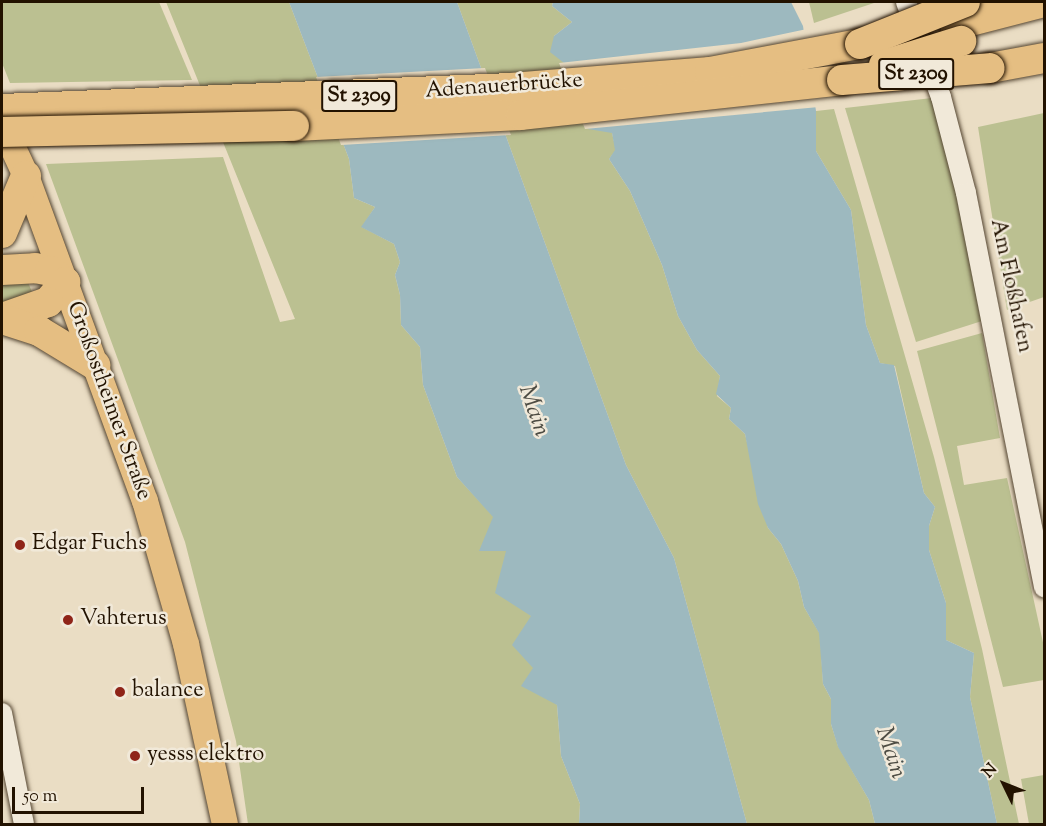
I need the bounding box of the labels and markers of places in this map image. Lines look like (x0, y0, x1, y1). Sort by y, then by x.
place label: Edgar Fuchs (32, 532, 147, 558)
marker: Edgar Fuchs (13, 538, 27, 552)
place label: Vahterus (80, 607, 167, 633)
marker: Vahterus (61, 613, 75, 627)
place label: balance (132, 679, 203, 705)
marker: balance (113, 685, 127, 699)
place label: yesss elektro (147, 743, 264, 769)
marker: yesss elektro (128, 749, 142, 763)

